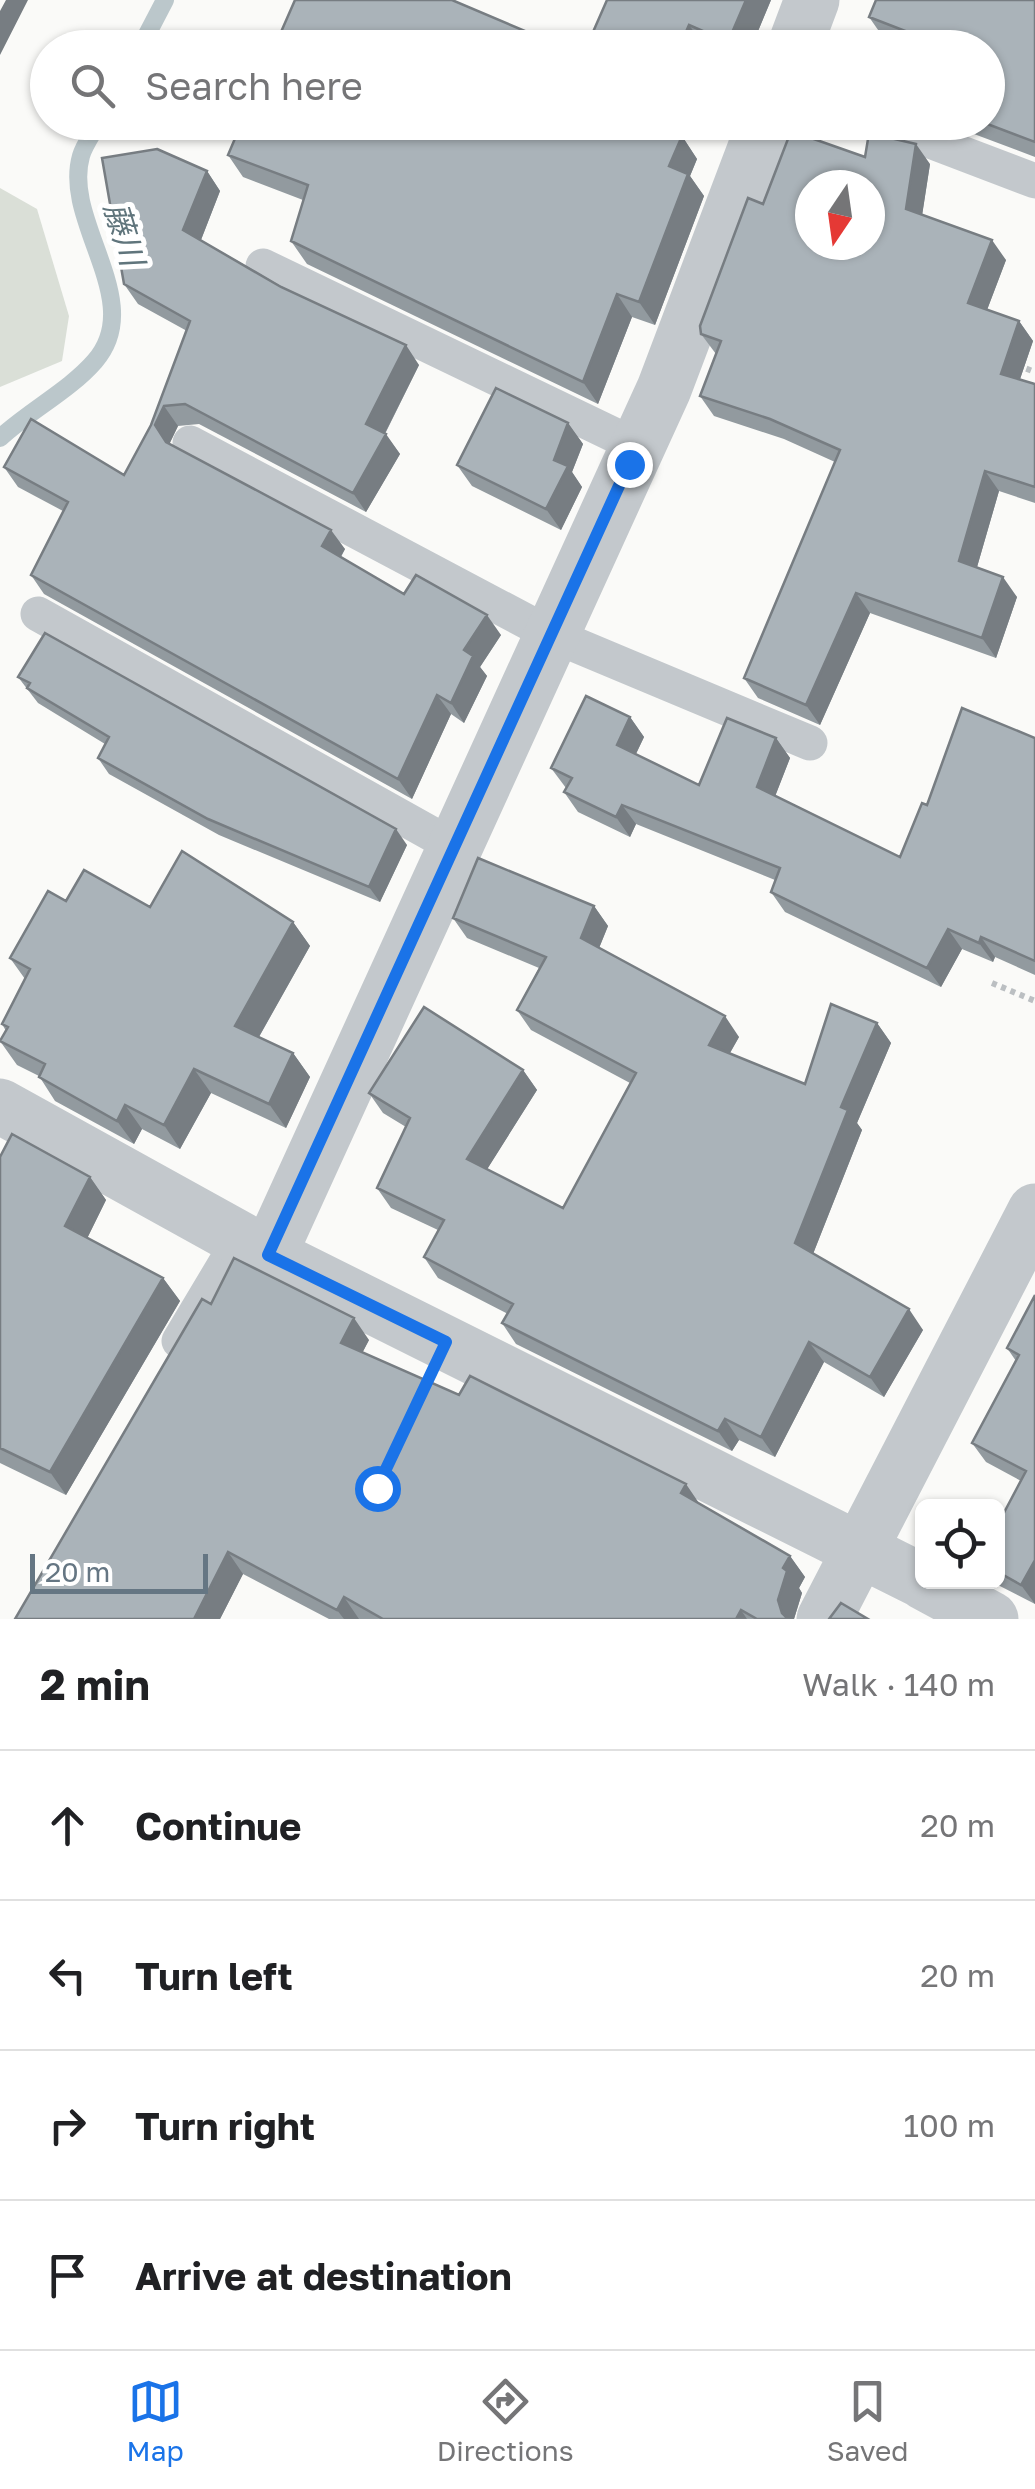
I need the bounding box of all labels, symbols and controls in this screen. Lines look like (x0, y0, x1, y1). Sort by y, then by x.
search box (30, 30, 1005, 140)
icon: search (65, 58, 120, 113)
text: Search here (145, 63, 363, 108)
north arrow (795, 170, 885, 260)
water label: 藤川 (97, 198, 153, 273)
route end (607, 442, 653, 488)
route start (355, 1466, 401, 1512)
map controls (915, 1499, 1005, 1589)
button: locate (915, 1499, 1005, 1589)
scale bar (30, 1549, 208, 1594)
text: 20 m (45, 1555, 110, 1588)
text: 2 min (40, 1659, 150, 1709)
text: Walk · 140 m (802, 1665, 995, 1703)
icon: ahead (40, 1798, 95, 1853)
text: Continue (135, 1803, 301, 1848)
text: 20 m (920, 1806, 995, 1844)
icon: left (40, 1948, 95, 2003)
text: Turn left (135, 1953, 293, 1998)
text: 20 m (920, 1956, 995, 1994)
icon: right (40, 2098, 95, 2153)
text: Turn right (135, 2103, 315, 2148)
text: 100 m (903, 2106, 995, 2144)
icon: arrive (40, 2248, 95, 2303)
text: Arrive at destination (135, 2253, 512, 2298)
tab: Map (127, 2374, 184, 2467)
tab: Directions (437, 2374, 574, 2467)
tab: Saved (827, 2374, 908, 2467)

